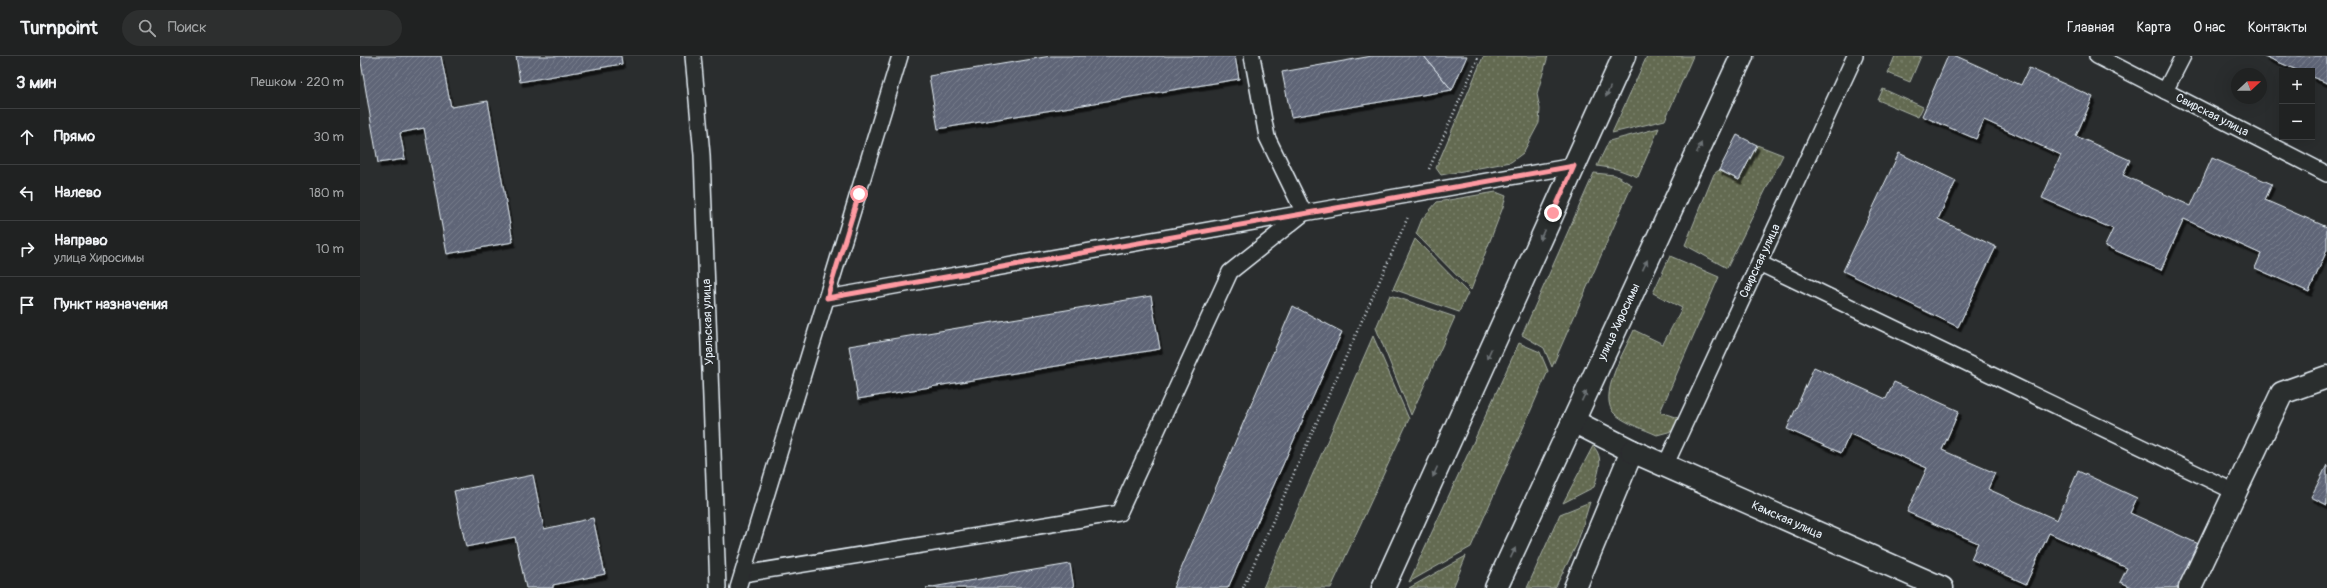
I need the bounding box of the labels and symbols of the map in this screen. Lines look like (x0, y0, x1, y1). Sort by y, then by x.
north arrow (2231, 68, 2267, 104)
one-way arrow (1604, 86, 1610, 98)
street label: Свирская улица (2173, 90, 2252, 140)
one-way arrow (1696, 142, 1702, 153)
route start (850, 185, 868, 203)
route end (1544, 204, 1562, 222)
street label: Свирская улица (1736, 221, 1784, 301)
one-way arrow (1539, 230, 1545, 241)
one-way arrow (1642, 260, 1648, 271)
street label: Уральская улица (699, 278, 717, 365)
street label: улица Хиросимы (1594, 281, 1644, 364)
one-way arrow (1486, 348, 1492, 360)
one-way arrow (1581, 391, 1587, 402)
one-way arrow (1432, 467, 1438, 478)
street label: Камская улица (1749, 498, 1825, 543)
one-way arrow (1510, 546, 1516, 558)

